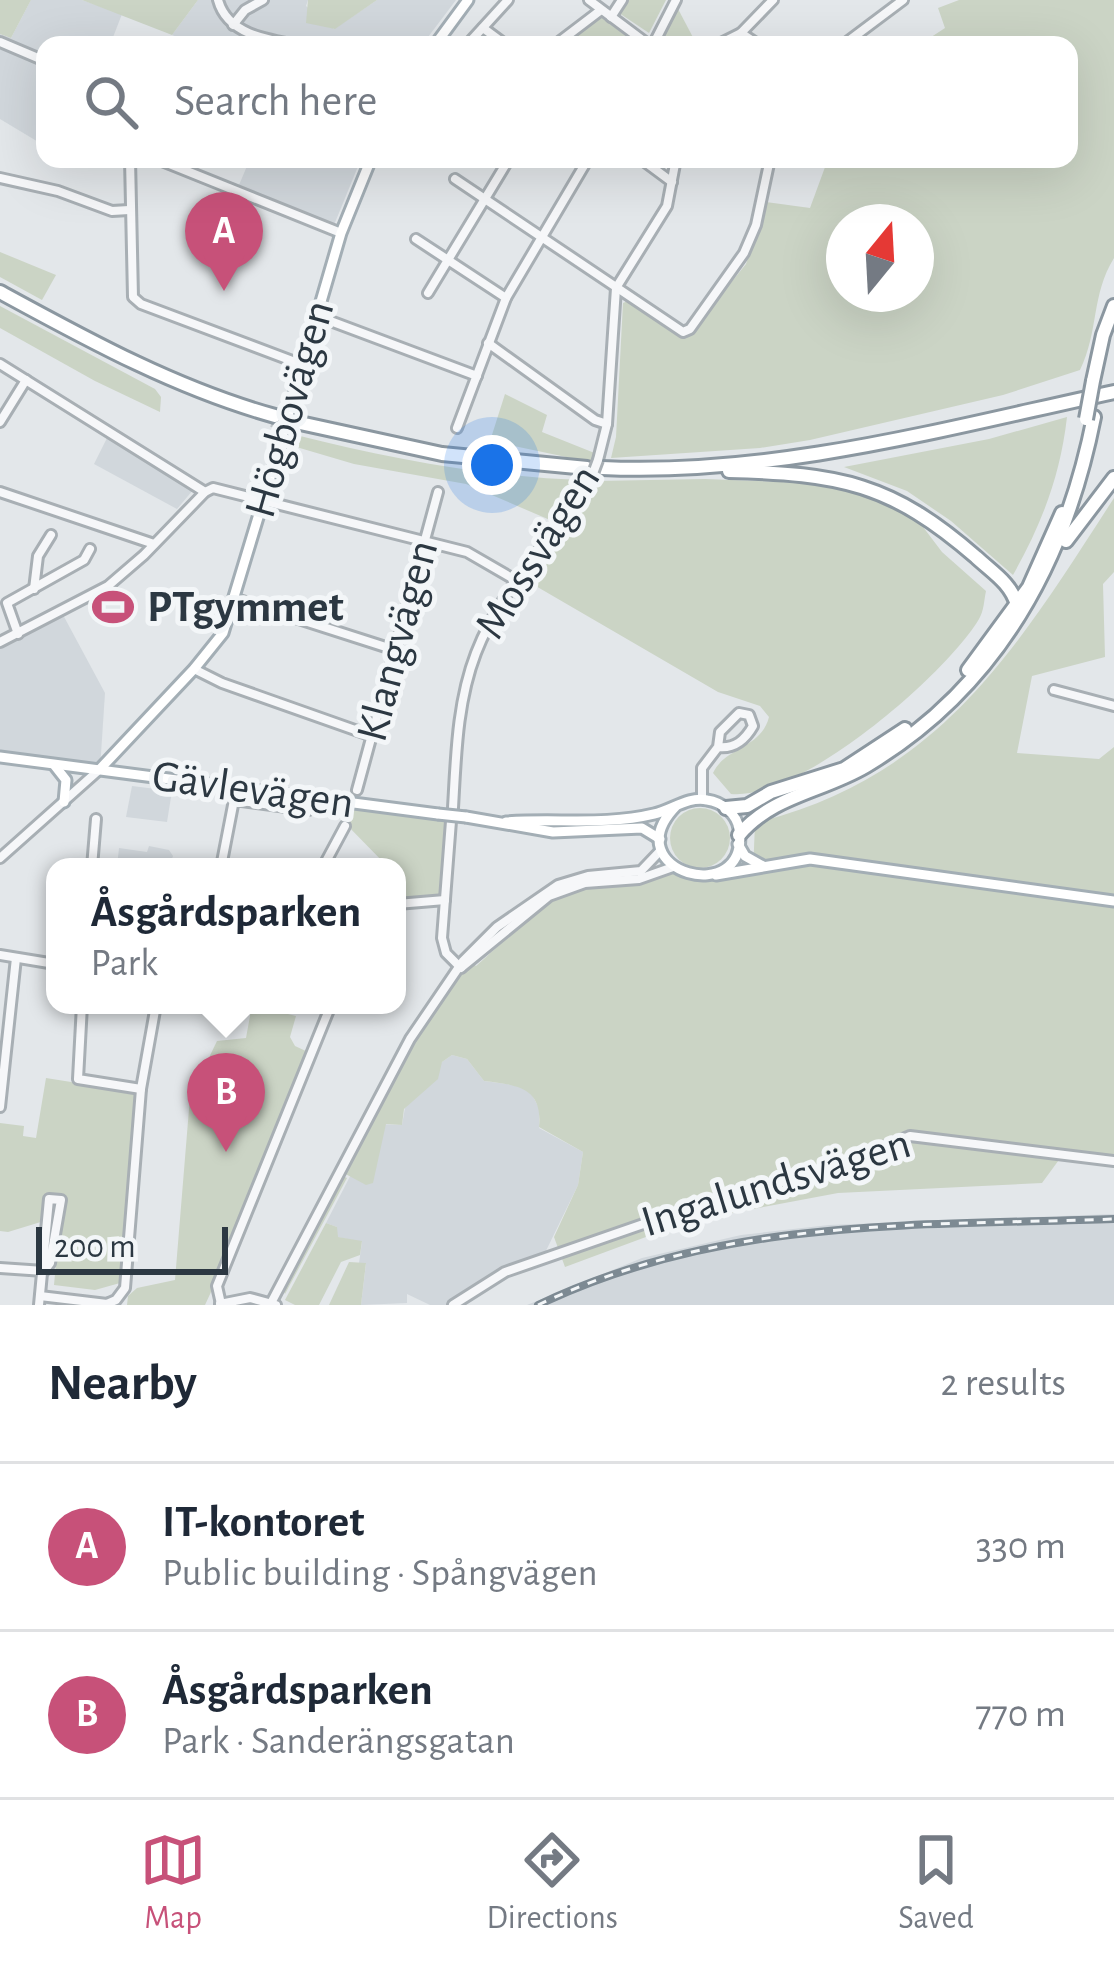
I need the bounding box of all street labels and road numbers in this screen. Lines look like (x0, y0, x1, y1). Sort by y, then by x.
street label: Högbovägen (238, 295, 342, 523)
street label: Mossvägen (467, 457, 609, 647)
street label: Klangvägen (350, 536, 446, 746)
street label: Gävlevägen (150, 754, 356, 826)
street label: Ingalundsvägen (636, 1121, 916, 1245)

